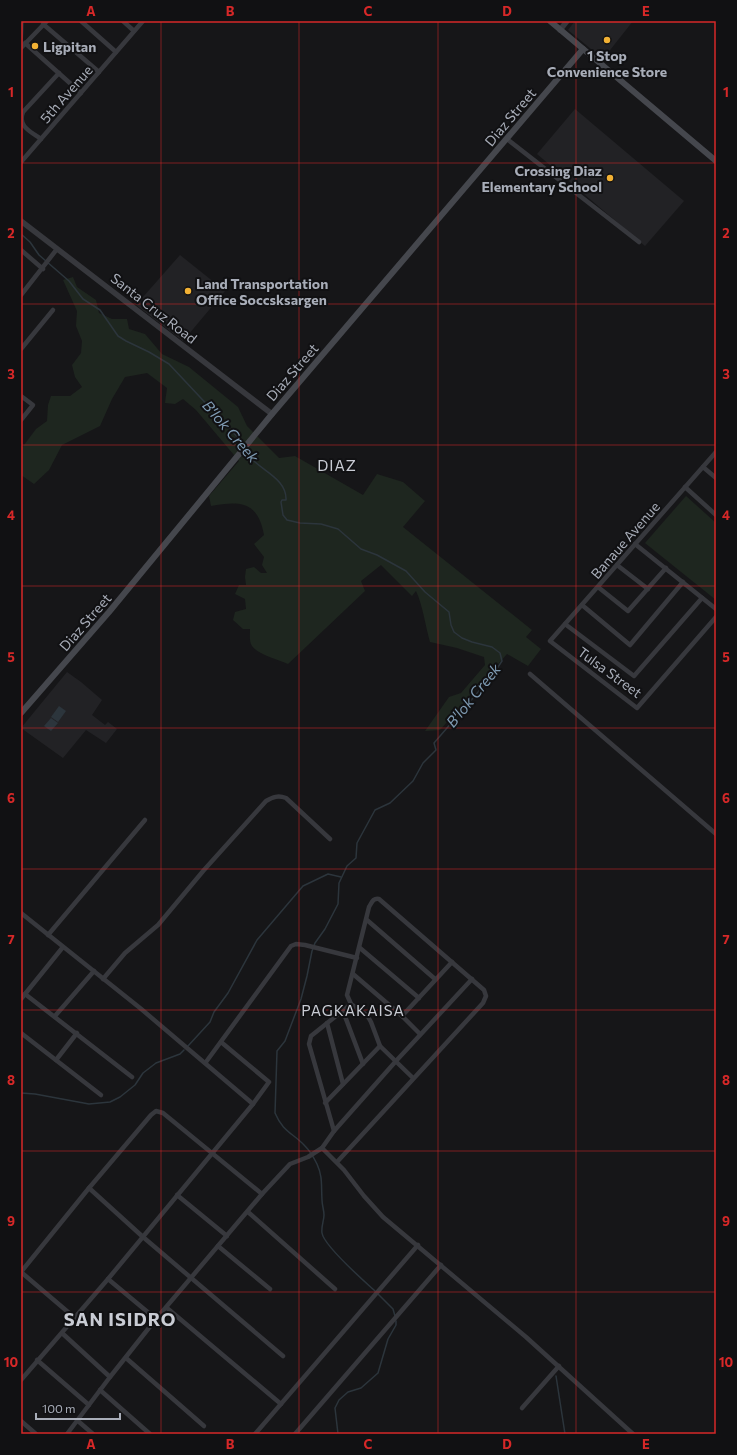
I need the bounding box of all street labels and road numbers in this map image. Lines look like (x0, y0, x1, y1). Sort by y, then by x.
street label: 5th Avenue (36, 62, 96, 126)
street label: Diaz Street (481, 84, 539, 149)
street label: Santa Cruz Road (108, 269, 200, 347)
street label: Diaz Street (262, 340, 322, 404)
street label: Banaue Avenue (587, 498, 663, 582)
street label: Diaz Street (55, 590, 115, 654)
street label: Tulsa Street (575, 643, 646, 701)

